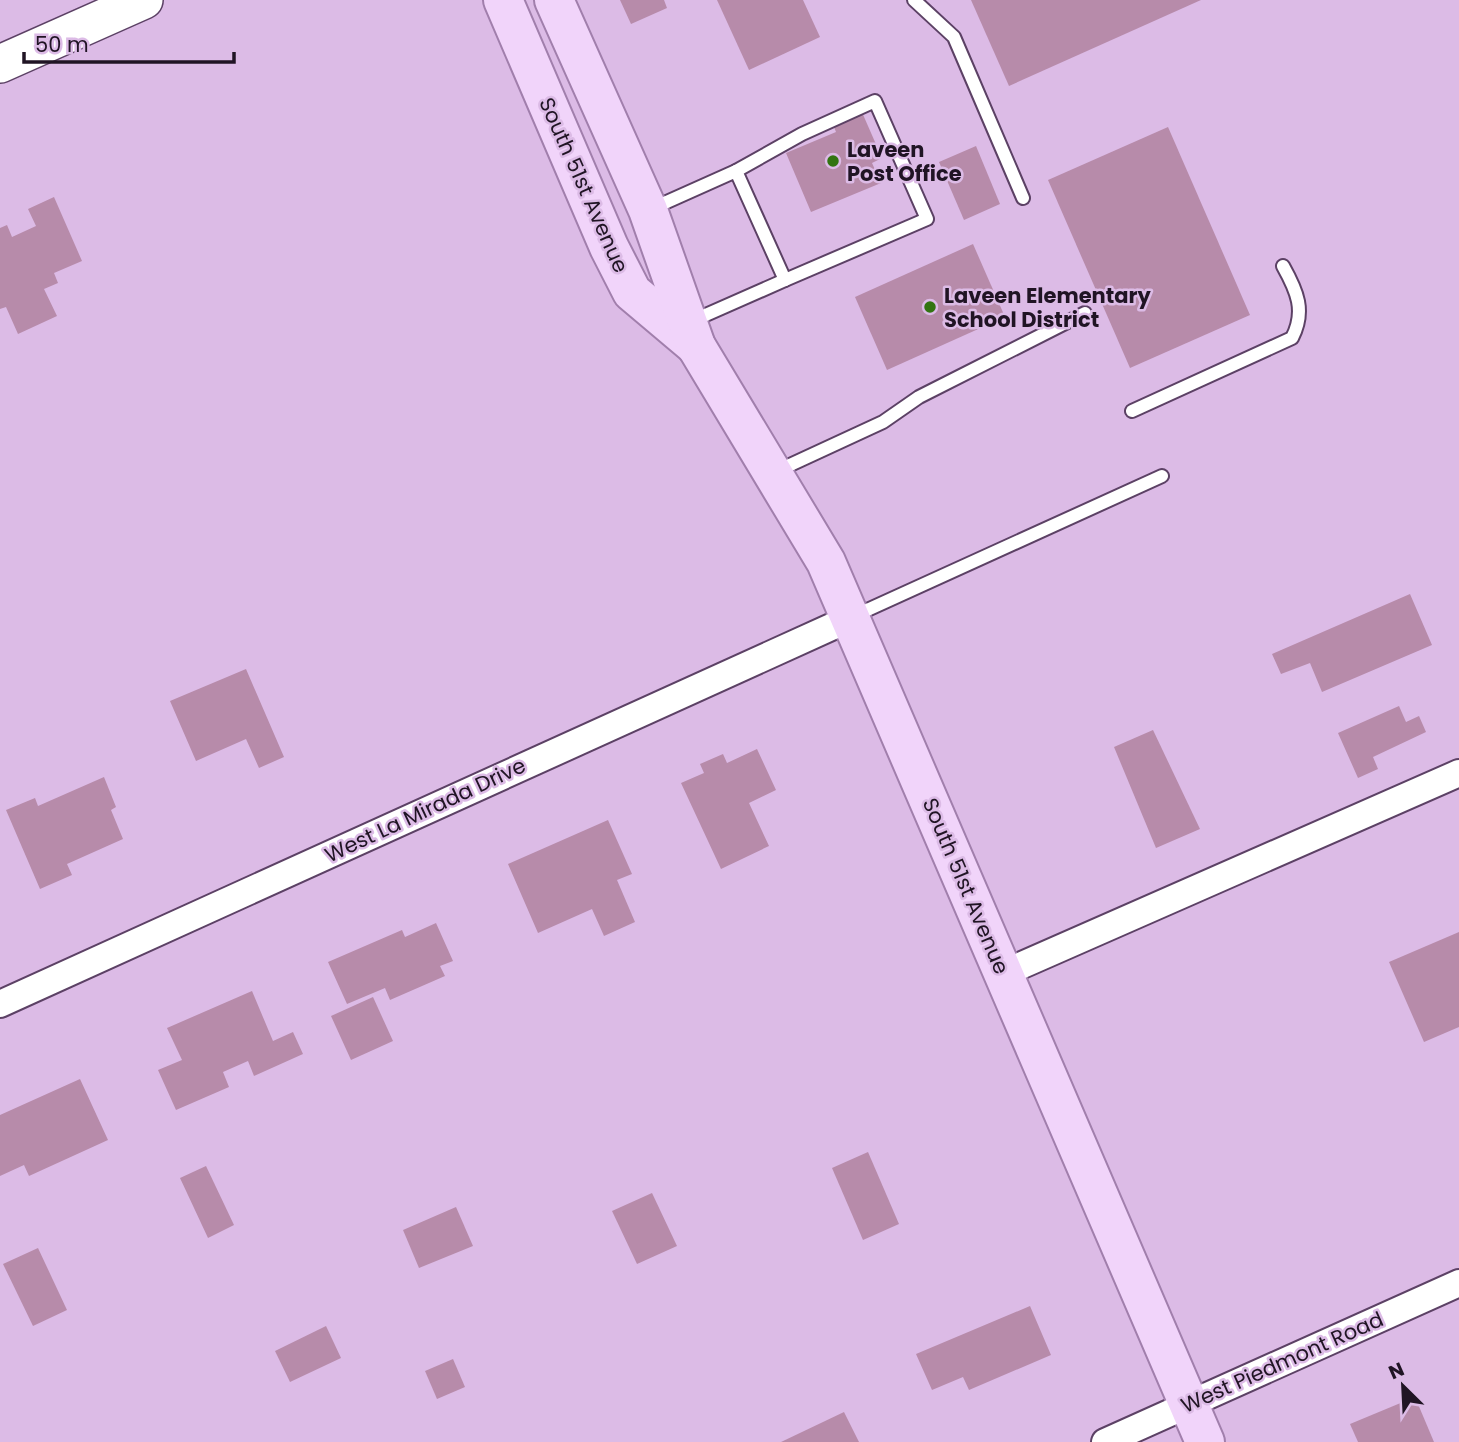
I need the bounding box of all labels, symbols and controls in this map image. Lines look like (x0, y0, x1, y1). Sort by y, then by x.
scale bar (24, 21, 234, 65)
text: 50 m (35, 30, 89, 59)
street label: South 51st Avenue (532, 93, 636, 277)
place label: Laveen Post Office (847, 135, 962, 188)
marker: Laveen Post Office (825, 153, 841, 169)
place label: Laveen Elementary School District (944, 281, 1151, 334)
marker: Laveen Elementary School District (922, 299, 938, 315)
street label: West La Mirada Drive (320, 751, 530, 869)
street label: South 51st Avenue (916, 793, 1016, 979)
street label: West Piedmont Road (1176, 1304, 1388, 1420)
north arrow (1368, 1351, 1438, 1421)
text: N (1384, 1356, 1408, 1386)

